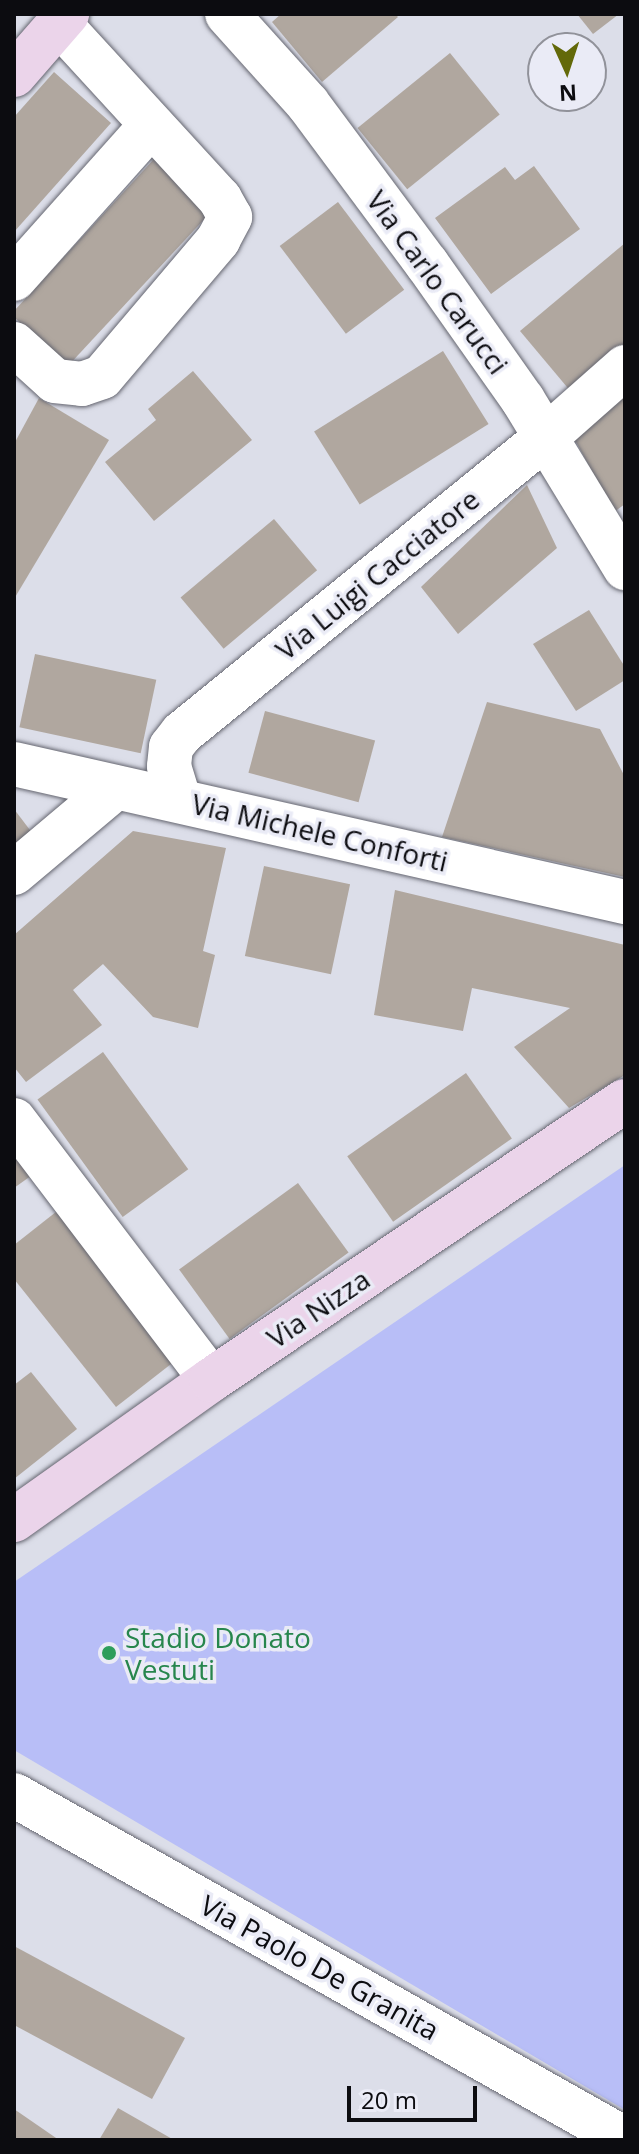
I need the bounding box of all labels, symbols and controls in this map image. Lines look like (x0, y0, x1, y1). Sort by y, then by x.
north arrow (527, 32, 607, 112)
text: N (558, 79, 578, 109)
street label: Via Carlo Carucci (360, 184, 516, 380)
street label: Via Luigi Cacciatore (269, 482, 485, 666)
street label: Via Michele Conforti (189, 786, 451, 878)
street label: Via Nizza (260, 1261, 376, 1355)
place label: Stadio Donato Vestuti (125, 1620, 311, 1686)
marker: Stadio Donato Vestuti (100, 1644, 118, 1662)
street label: Via Paolo De Granita (195, 1887, 445, 2047)
scale bar (351, 2070, 481, 2120)
text: 20 m (361, 2083, 417, 2116)

